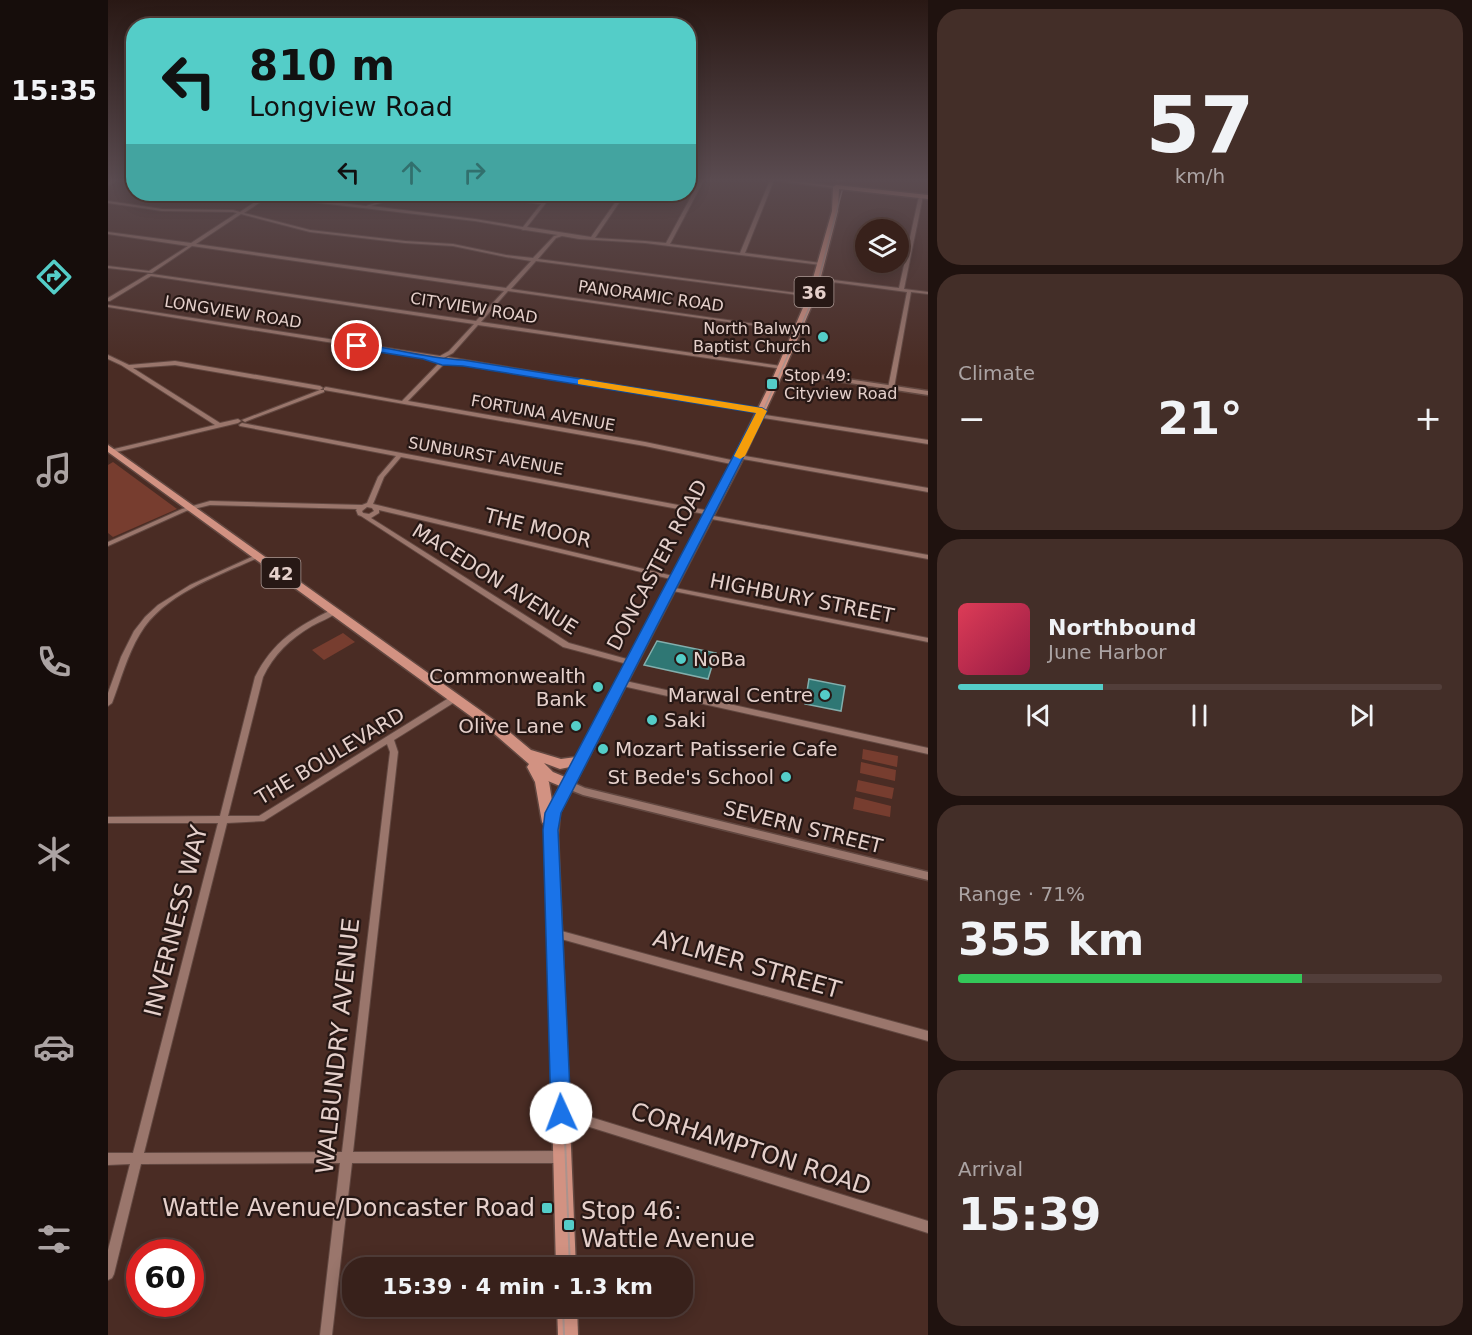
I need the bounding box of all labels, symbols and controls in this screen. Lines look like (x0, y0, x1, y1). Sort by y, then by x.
text: 810 m (249, 41, 395, 90)
icon: left (150, 42, 228, 120)
text: 15:35 (11, 75, 97, 106)
text: 57 (1146, 80, 1254, 170)
text: Longview Road (249, 91, 453, 122)
icon: left (332, 156, 365, 189)
icon: ahead (395, 156, 428, 189)
icon: right (458, 156, 491, 189)
text: km/h (1175, 164, 1225, 188)
map controls (855, 219, 909, 273)
button: layers (855, 219, 909, 273)
icon: directions (33, 256, 75, 298)
street label: PANORAMIC ROAD (577, 276, 725, 316)
road number: 36 (794, 277, 834, 307)
street label: CITYVIEW ROAD (409, 289, 539, 327)
street label: LONGVIEW ROAD (163, 292, 303, 332)
place label: North Balwyn Baptist Church (693, 319, 811, 356)
pin (331, 320, 382, 371)
icon: arrive (340, 329, 373, 362)
marker: North Balwyn Baptist Church (816, 330, 830, 344)
text: Climate (958, 361, 1035, 385)
place label: Stop 49: Cityview Road (784, 366, 897, 403)
marker: Stop 49: Cityview Road (765, 377, 779, 391)
street label: FORTUNA AVENUE (469, 391, 617, 435)
text: 21° (1157, 392, 1243, 445)
text: − (958, 399, 986, 438)
text: + (1414, 399, 1442, 438)
street label: SUNBURST AVENUE (407, 433, 565, 479)
icon: music (33, 449, 75, 491)
street label: DONCASTER ROAD (602, 476, 712, 654)
street label: THE MOOR (481, 503, 594, 553)
street label: MACEDON AVENUE (408, 518, 582, 640)
road number: 42 (262, 558, 300, 588)
street label: HIGHBURY STREET (708, 568, 897, 628)
text: Northbound (1048, 615, 1197, 640)
text: June Harbor (1048, 640, 1167, 664)
icon: phone (33, 641, 75, 683)
place label: NoBa (693, 647, 746, 671)
marker: NoBa (674, 652, 688, 666)
place label: Commonwealth Bank (429, 664, 586, 711)
marker: Commonwealth Bank (591, 680, 605, 694)
place label: Marwal Centre (668, 683, 813, 707)
marker: Marwal Centre (818, 688, 832, 702)
icon: previous (1022, 699, 1055, 732)
icon: pause (1183, 699, 1216, 732)
icon: next (1345, 699, 1378, 732)
street label: THE BOULEVARD (250, 702, 409, 810)
place label: Saki (664, 708, 706, 732)
marker: Saki (645, 713, 659, 727)
place label: Olive Lane (458, 714, 564, 738)
marker: Olive Lane (569, 719, 583, 733)
place label: Mozart Patisserie Cafe (615, 737, 838, 761)
marker: Mozart Patisserie Cafe (596, 742, 610, 756)
place label: St Bede's School (607, 765, 774, 789)
marker: St Bede's School (779, 770, 793, 784)
street label: SEVERN STREET (721, 796, 886, 859)
street label: INVERNESS WAY (139, 822, 213, 1020)
icon: climate (33, 833, 75, 875)
text: Range · 71% (958, 882, 1085, 906)
text: 355 km (958, 913, 1144, 966)
street label: WALBUNDRY AVENUE (311, 917, 365, 1175)
street label: AYLMER STREET (650, 924, 845, 1004)
icon: car (33, 1026, 75, 1068)
position arrow (529, 1081, 593, 1145)
street label: CORHAMPTON ROAD (627, 1097, 875, 1201)
text: Arrival (958, 1157, 1023, 1181)
text: 15:39 (958, 1188, 1101, 1241)
place label: Wattle Avenue/Doncaster Road (162, 1194, 535, 1222)
place label: Stop 46: Wattle Avenue (581, 1197, 755, 1253)
marker: Wattle Avenue/Doncaster Road (540, 1201, 554, 1215)
icon: filters (33, 1218, 75, 1260)
marker: Stop 46: Wattle Avenue (562, 1218, 576, 1232)
speed limit sign: 60 (126, 1239, 204, 1317)
text: 15:39 · 4 min · 1.3 km (382, 1274, 653, 1299)

